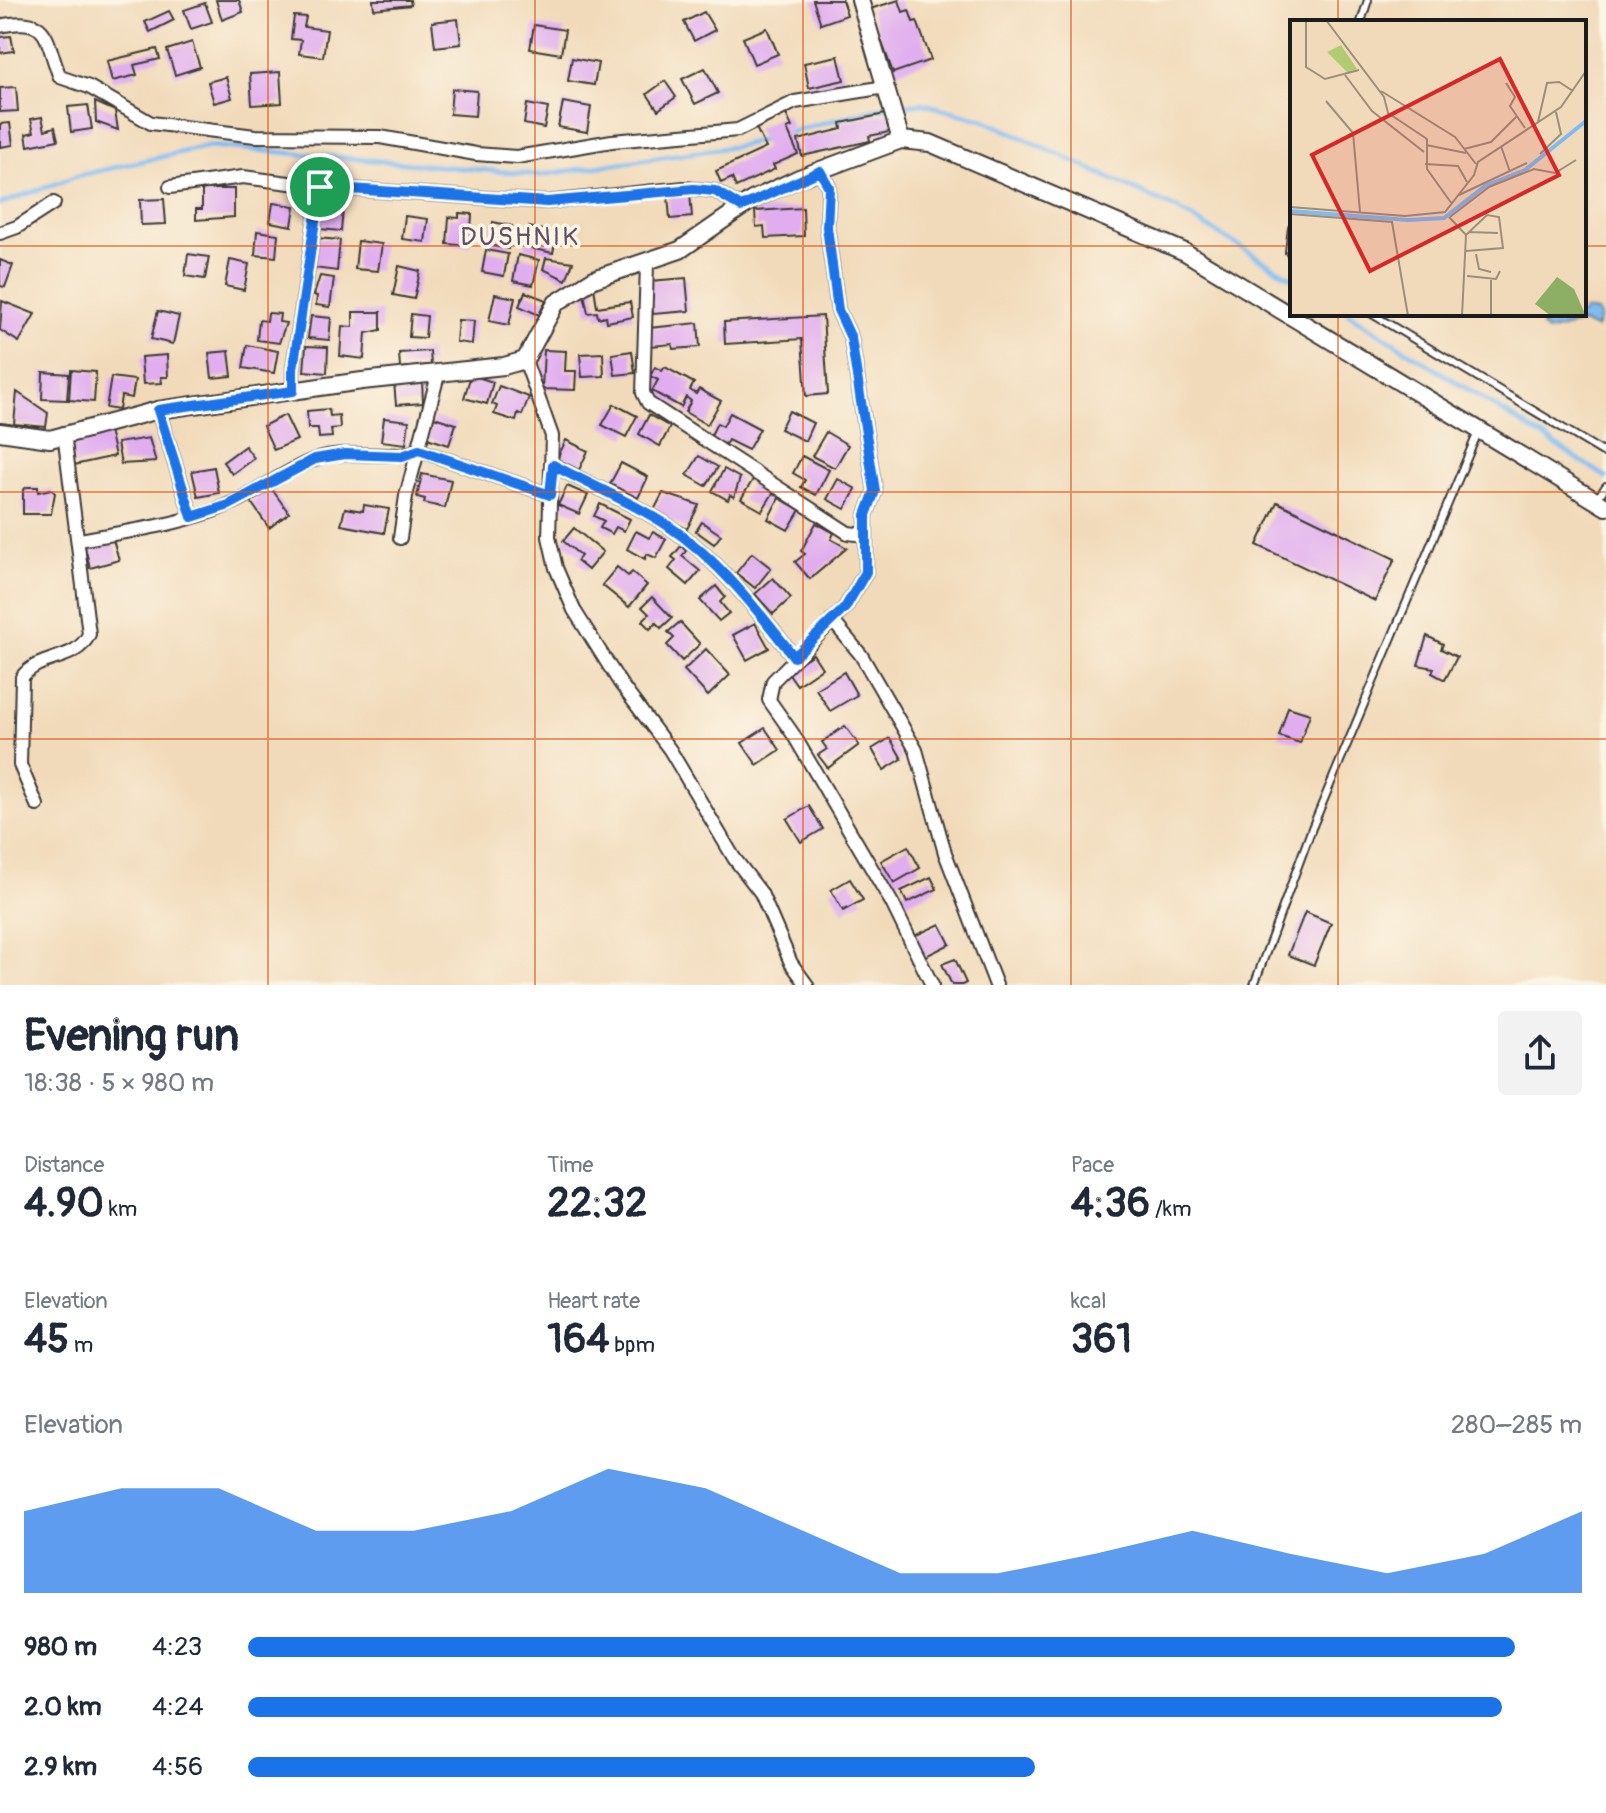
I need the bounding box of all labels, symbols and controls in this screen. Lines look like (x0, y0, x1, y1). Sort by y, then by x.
inset map (1290, 20, 1586, 316)
pin (286, 153, 354, 221)
icon: arrive (298, 165, 342, 209)
district label: DUSHNIK (460, 221, 580, 253)
text: Evening run (24, 1009, 239, 1064)
button: share (1498, 1011, 1582, 1095)
text: 18:38 · 5 × 980 m (24, 1067, 214, 1099)
text: Distance (24, 1151, 104, 1179)
text: Time (547, 1151, 593, 1179)
text: Pace (1071, 1151, 1114, 1179)
text: 4.90 (24, 1179, 104, 1228)
text: 22:32 (547, 1179, 647, 1228)
text: 4:36 (1071, 1179, 1150, 1228)
text: km (104, 1195, 137, 1223)
text: /km (1150, 1195, 1192, 1223)
text: Elevation (24, 1287, 108, 1315)
text: Heart rate (547, 1287, 640, 1315)
text: kcal (1071, 1287, 1106, 1315)
text: 45 (24, 1315, 69, 1364)
text: 164 (547, 1315, 609, 1364)
text: 361 (1071, 1315, 1132, 1364)
text: m (69, 1331, 93, 1359)
text: bpm (609, 1331, 655, 1359)
text: Elevation (24, 1409, 123, 1441)
text: 280–285 m (1451, 1409, 1582, 1441)
text: 980 m (24, 1631, 97, 1663)
text: 4:23 (152, 1631, 202, 1663)
text: 2.0 km (24, 1691, 102, 1723)
text: 4:24 (152, 1691, 204, 1723)
text: 2.9 km (24, 1751, 97, 1783)
text: 4:56 (152, 1751, 203, 1783)

